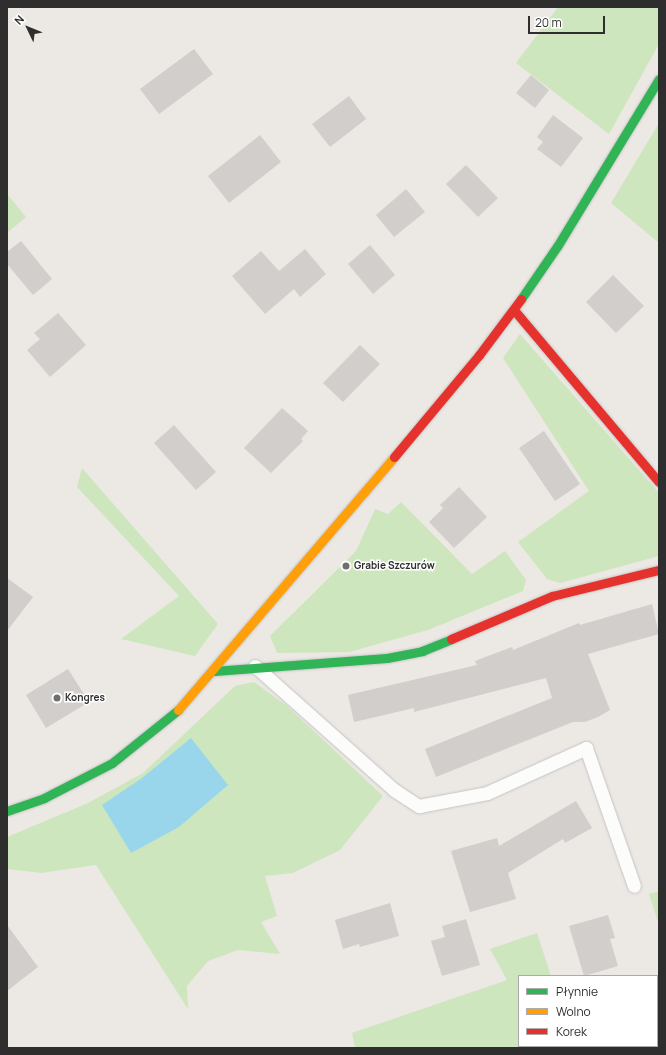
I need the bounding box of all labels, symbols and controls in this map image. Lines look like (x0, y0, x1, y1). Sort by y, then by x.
north arrow (8, 8, 48, 48)
scale bar (530, 8, 607, 34)
text: N (11, 11, 27, 27)
text: 20 m (535, 14, 562, 31)
place label: Grabie Szczurów (354, 560, 435, 572)
marker: Grabie Szczurów (341, 561, 351, 571)
place label: Kongres (65, 692, 105, 704)
marker: Kongres (52, 693, 62, 703)
legend (518, 975, 658, 1047)
text: Płynnie (556, 983, 598, 1000)
text: Wolno (556, 1003, 591, 1020)
text: Korek (556, 1023, 587, 1040)

